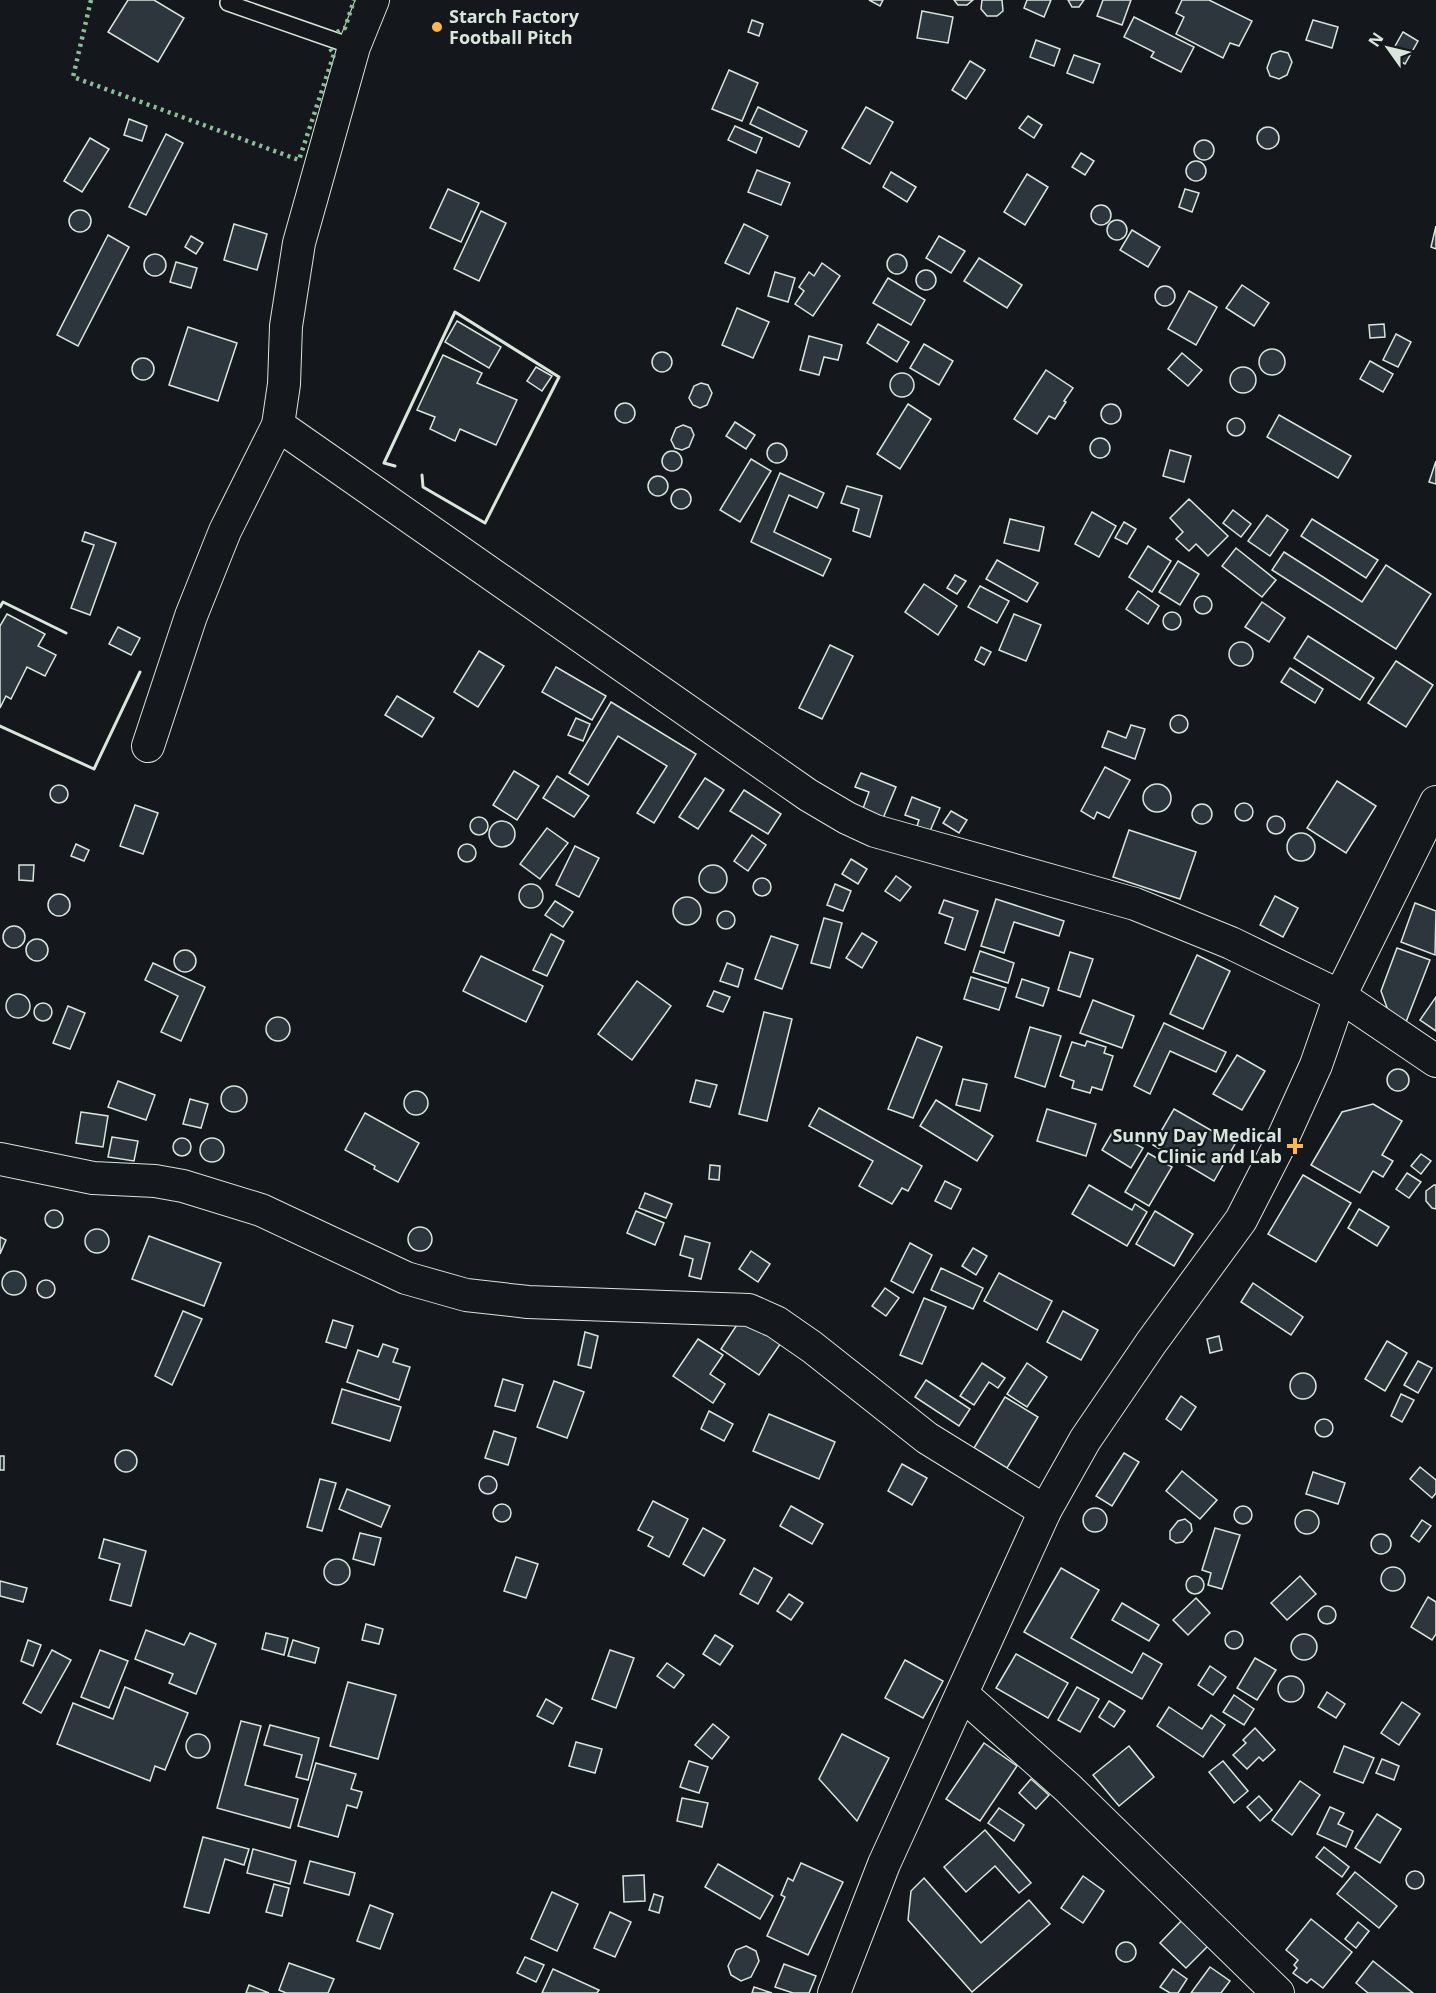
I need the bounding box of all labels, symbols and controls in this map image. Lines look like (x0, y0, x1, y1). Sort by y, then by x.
place label: Starch Factory Football Pitch (449, 4, 580, 49)
north arrow (1358, 18, 1418, 78)
marker: Starch Factory Football Pitch (430, 20, 444, 34)
text: N (1363, 28, 1388, 51)
place label: Sunny Day Medical Clinic and Lab (1112, 1123, 1282, 1168)
marker: Sunny Day Medical Clinic and Lab (1286, 1137, 1304, 1155)

